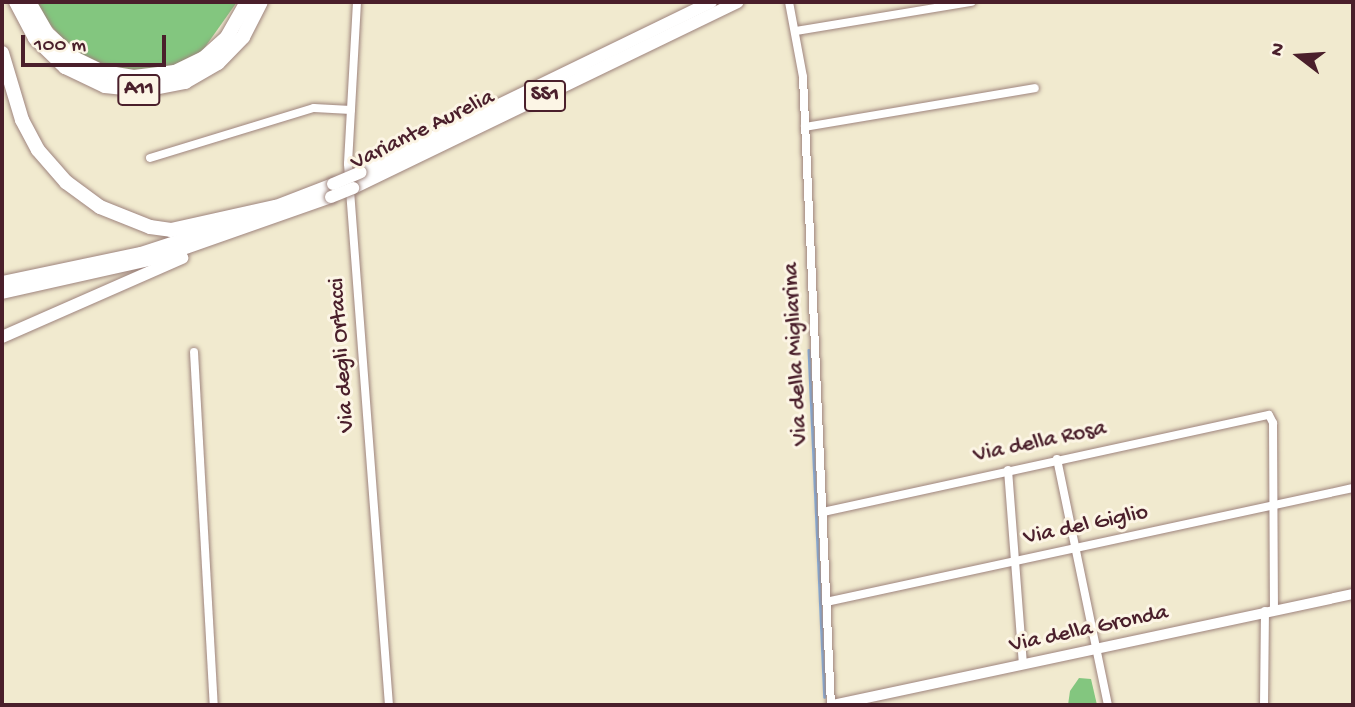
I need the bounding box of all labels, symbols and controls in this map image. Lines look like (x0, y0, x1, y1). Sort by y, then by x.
scale bar (24, 21, 170, 65)
north arrow (1264, 21, 1334, 91)
text: 100 m (34, 34, 86, 59)
text: N (1266, 40, 1291, 59)
road number: A11 (116, 72, 162, 108)
road number: SS1 (524, 78, 566, 114)
street label: Variante Aurelia (347, 84, 499, 178)
street label: Via della Migliarina (778, 262, 816, 446)
street label: Via degli Ortacci (324, 277, 362, 433)
street label: Via della Rosa (971, 415, 1109, 471)
street label: Via del Giglio (1021, 499, 1151, 553)
street label: Via della Gronda (1007, 600, 1171, 660)

